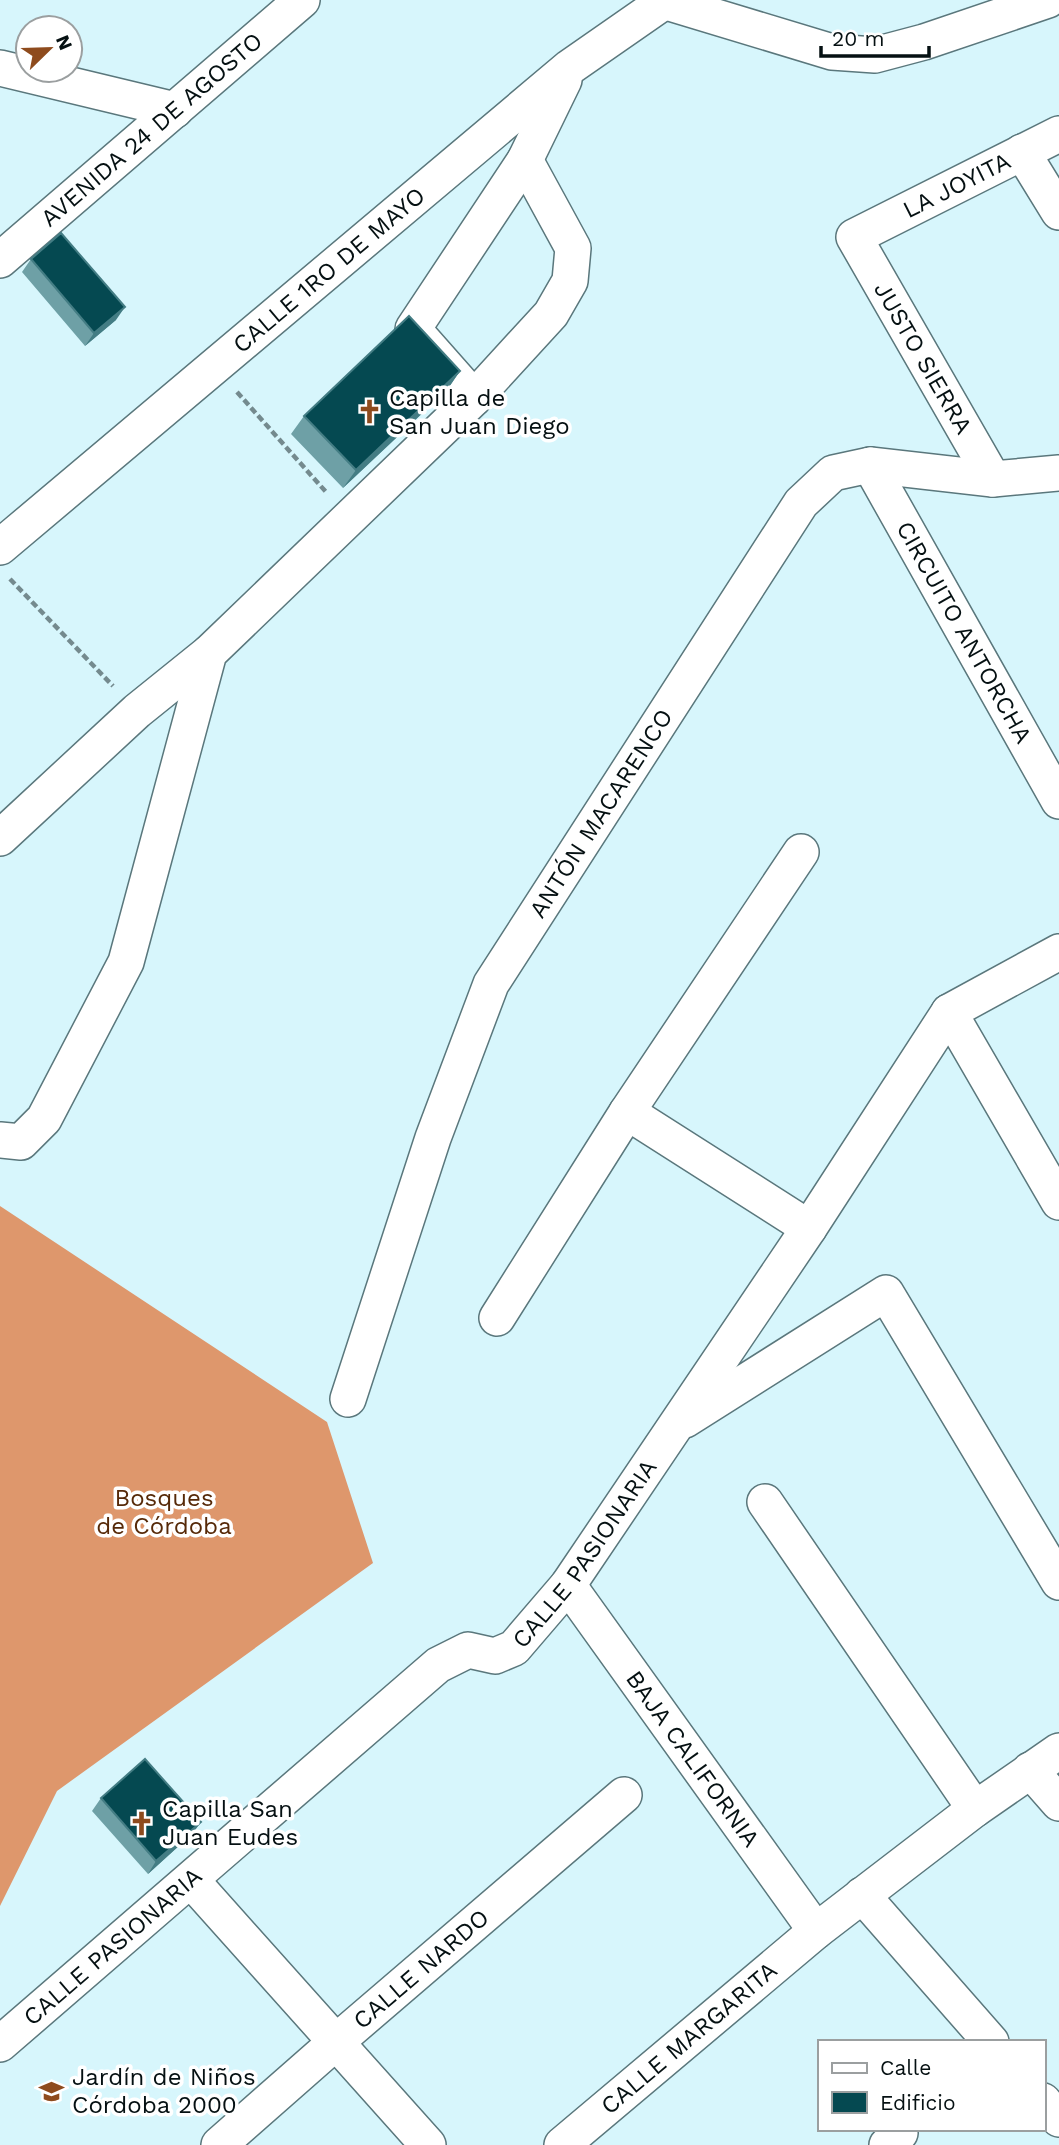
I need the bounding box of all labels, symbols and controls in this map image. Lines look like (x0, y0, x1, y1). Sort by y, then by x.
north arrow (14, 14, 84, 84)
scale bar (821, 14, 930, 58)
street label: AVENIDA 24 DE AGOSTO (34, 26, 268, 234)
text: 20 m (832, 26, 884, 51)
street label: LA JOYITA (898, 147, 1015, 224)
street label: CALLE 1RO DE MAYO (227, 181, 431, 359)
street label: JUSTO SIERRA (868, 277, 978, 439)
place label: Capilla de San Juan Diego (389, 384, 570, 440)
church icon: Capilla de San Juan Diego (355, 398, 383, 426)
street label: CIRCUITO ANTORCHA (891, 516, 1038, 748)
street label: ANTÓN MACARENCO (523, 704, 678, 923)
street label: CALLE PASIONARIA (506, 1454, 663, 1654)
park label: Bosques de Córdoba (96, 1484, 232, 1540)
street label: BAJA CALIFORNIA (620, 1665, 765, 1853)
place label: Capilla San Juan Eudes (162, 1795, 298, 1851)
church icon: Capilla San Juan Eudes (128, 1809, 156, 1837)
street label: CALLE PASIONARIA (18, 1862, 208, 2031)
street label: CALLE NARDO (348, 1903, 494, 2035)
street label: CALLE MARGARITA (595, 1956, 783, 2120)
legend (818, 2040, 1045, 2131)
text: Calle (880, 2055, 931, 2080)
place label: Jardín de Niños Córdoba 2000 (72, 2063, 256, 2119)
school or university icon: Jardín de Niños Córdoba 2000 (38, 2077, 66, 2105)
text: Edificio (880, 2090, 956, 2115)

